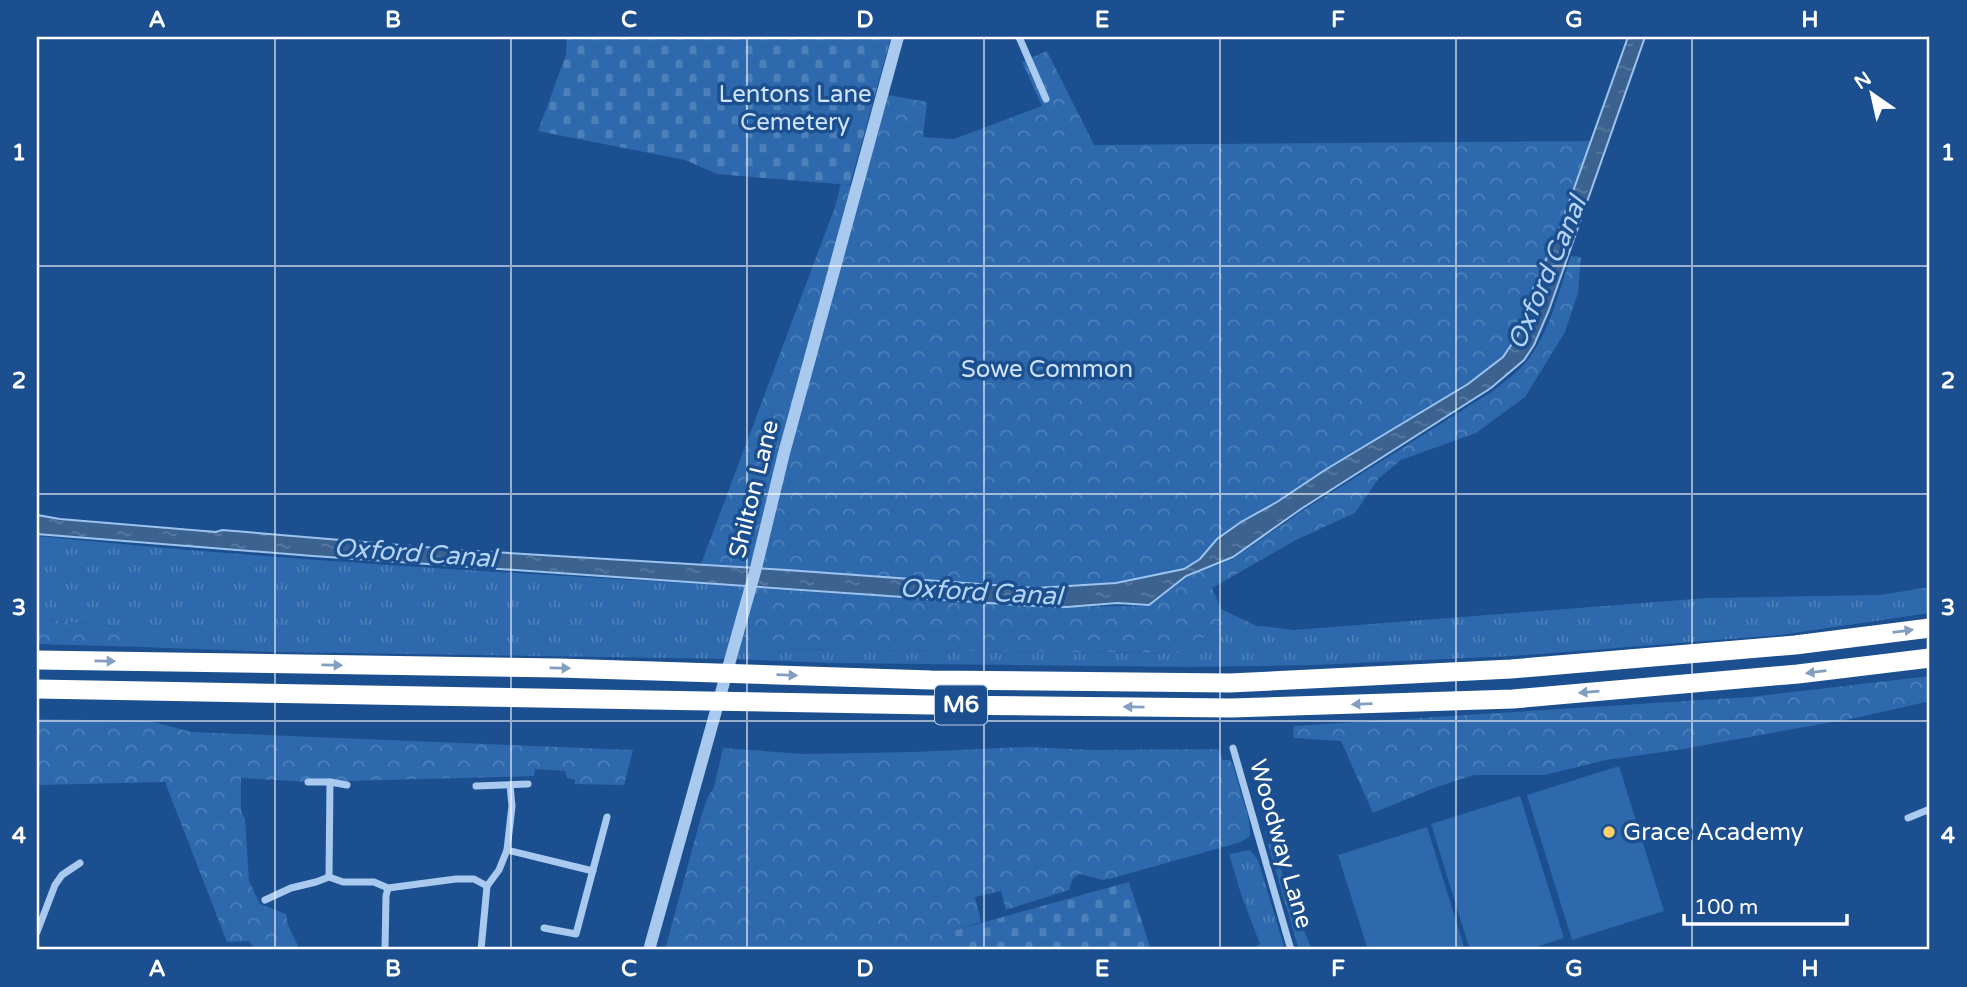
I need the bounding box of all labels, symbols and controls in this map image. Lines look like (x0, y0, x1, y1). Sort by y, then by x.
text: A (148, 6, 166, 34)
text: B (385, 6, 401, 34)
text: C (621, 6, 637, 34)
text: D (856, 6, 874, 34)
text: E (1095, 6, 1109, 34)
text: F (1331, 6, 1345, 34)
text: G (1565, 6, 1583, 34)
text: H (1801, 6, 1819, 34)
north arrow (1838, 60, 1908, 130)
text: N (1851, 67, 1876, 94)
park label: Lentons Lane Cemetery (718, 80, 872, 137)
text: 1 (12, 139, 26, 167)
text: 1 (1941, 139, 1955, 167)
water label: Oxford Canal (1501, 189, 1594, 354)
park label: Sowe Common (961, 355, 1133, 384)
text: 2 (12, 367, 26, 395)
text: 2 (1941, 367, 1955, 395)
street label: Shilton Lane (723, 417, 785, 561)
water label: Oxford Canal (333, 532, 501, 574)
water label: Oxford Canal (899, 572, 1067, 612)
text: 3 (12, 594, 26, 622)
text: 3 (1941, 594, 1955, 622)
one-way arrow (1892, 626, 1914, 637)
one-way arrow (94, 656, 116, 667)
one-way arrow (322, 659, 344, 670)
one-way arrow (549, 662, 571, 674)
one-way arrow (1804, 667, 1826, 678)
one-way arrow (777, 670, 799, 681)
road number: M6 (935, 685, 987, 724)
one-way arrow (1578, 687, 1600, 698)
one-way arrow (1351, 698, 1373, 710)
one-way arrow (1123, 701, 1145, 713)
street label: Woodway Lane (1243, 756, 1319, 932)
place label: Grace Academy (1623, 818, 1804, 847)
text: 4 (12, 822, 27, 850)
text: 4 (1941, 822, 1956, 850)
marker: Grace Academy (1601, 824, 1617, 840)
scale bar (1684, 882, 1846, 926)
text: 100 m (1694, 895, 1758, 920)
text: A (148, 955, 166, 983)
text: B (385, 955, 401, 983)
text: C (621, 955, 637, 983)
text: D (856, 955, 874, 983)
text: E (1095, 955, 1109, 983)
text: F (1331, 955, 1345, 983)
text: G (1565, 955, 1583, 983)
text: H (1801, 955, 1819, 983)

